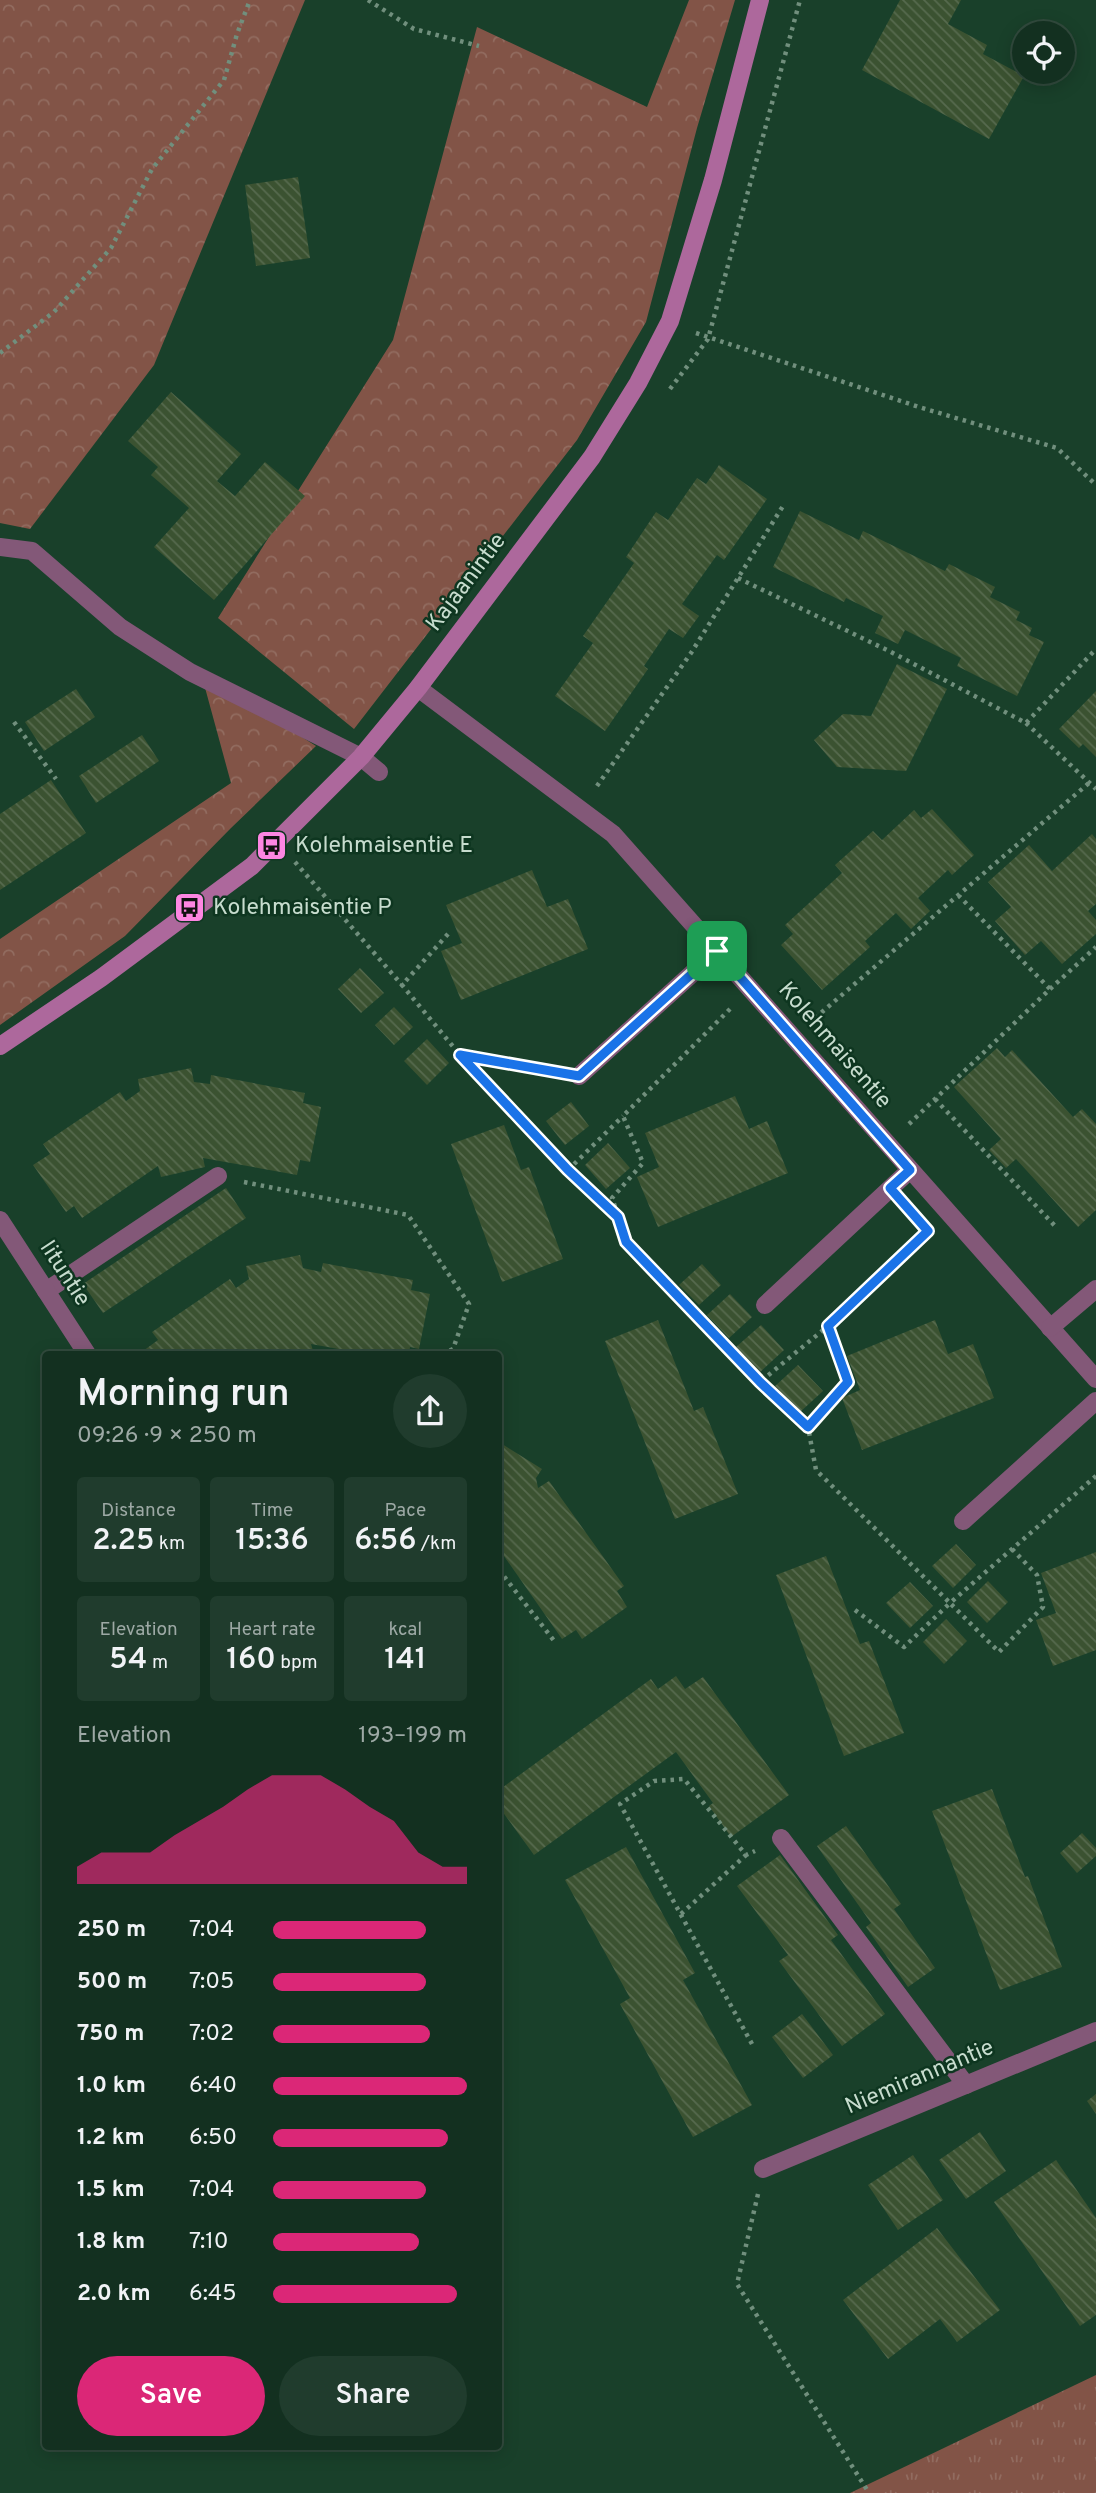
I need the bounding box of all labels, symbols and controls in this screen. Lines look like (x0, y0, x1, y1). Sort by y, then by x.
map controls (1012, 21, 1075, 84)
button: locate (1012, 21, 1075, 84)
street label: Kajaanintie (421, 528, 513, 638)
bus stop icon: Kolehmaisentie E (255, 829, 289, 863)
place label: Kolehmaisentie E (295, 832, 473, 861)
bus stop icon: Kolehmaisentie P (173, 891, 207, 925)
place label: Kolehmaisentie P (213, 894, 392, 923)
pin (687, 921, 747, 981)
icon: arrive (698, 932, 736, 970)
street label: Kolehmaisentie (771, 977, 897, 1115)
street label: Iituntie (32, 1236, 96, 1312)
text: Morning run (77, 1371, 290, 1420)
button: share (393, 1374, 467, 1448)
text: 09:26 · 9 × 250 m (77, 1422, 257, 1451)
text: Distance (101, 1499, 176, 1523)
text: Time (251, 1499, 293, 1523)
text: Pace (384, 1499, 426, 1523)
text: 2.25 (92, 1523, 154, 1560)
text: 15:36 (235, 1523, 309, 1560)
text: 6:56 (354, 1523, 416, 1560)
text: km (154, 1532, 185, 1556)
text: /km (416, 1532, 456, 1556)
text: Elevation (100, 1618, 178, 1642)
text: Heart rate (229, 1618, 315, 1642)
text: kcal (388, 1618, 422, 1642)
text: 54 (109, 1642, 147, 1679)
text: 160 (226, 1642, 276, 1679)
text: 141 (384, 1642, 427, 1679)
text: m (147, 1651, 168, 1675)
text: bpm (276, 1651, 318, 1675)
text: Elevation (77, 1722, 172, 1751)
text: 193–199 m (358, 1722, 467, 1751)
text: 250 m (77, 1916, 146, 1945)
text: 7:04 (189, 1916, 234, 1945)
text: 500 m (77, 1968, 147, 1997)
text: 7:05 (189, 1968, 234, 1997)
text: 750 m (77, 2020, 144, 2049)
text: 7:02 (189, 2020, 234, 2049)
street label: Niemirannantie (841, 2034, 999, 2122)
text: 1.0 km (77, 2072, 146, 2101)
text: 6:40 (189, 2072, 237, 2101)
text: 1.2 km (77, 2124, 145, 2153)
text: 6:50 (189, 2124, 237, 2153)
text: 1.5 km (77, 2176, 145, 2205)
text: 7:04 (189, 2176, 234, 2205)
text: 1.8 km (77, 2228, 145, 2257)
text: 7:10 (189, 2228, 229, 2257)
text: 2.0 km (77, 2280, 151, 2309)
text: 6:45 (189, 2280, 236, 2309)
button: Save (77, 2356, 265, 2436)
button: Share (279, 2356, 467, 2436)

